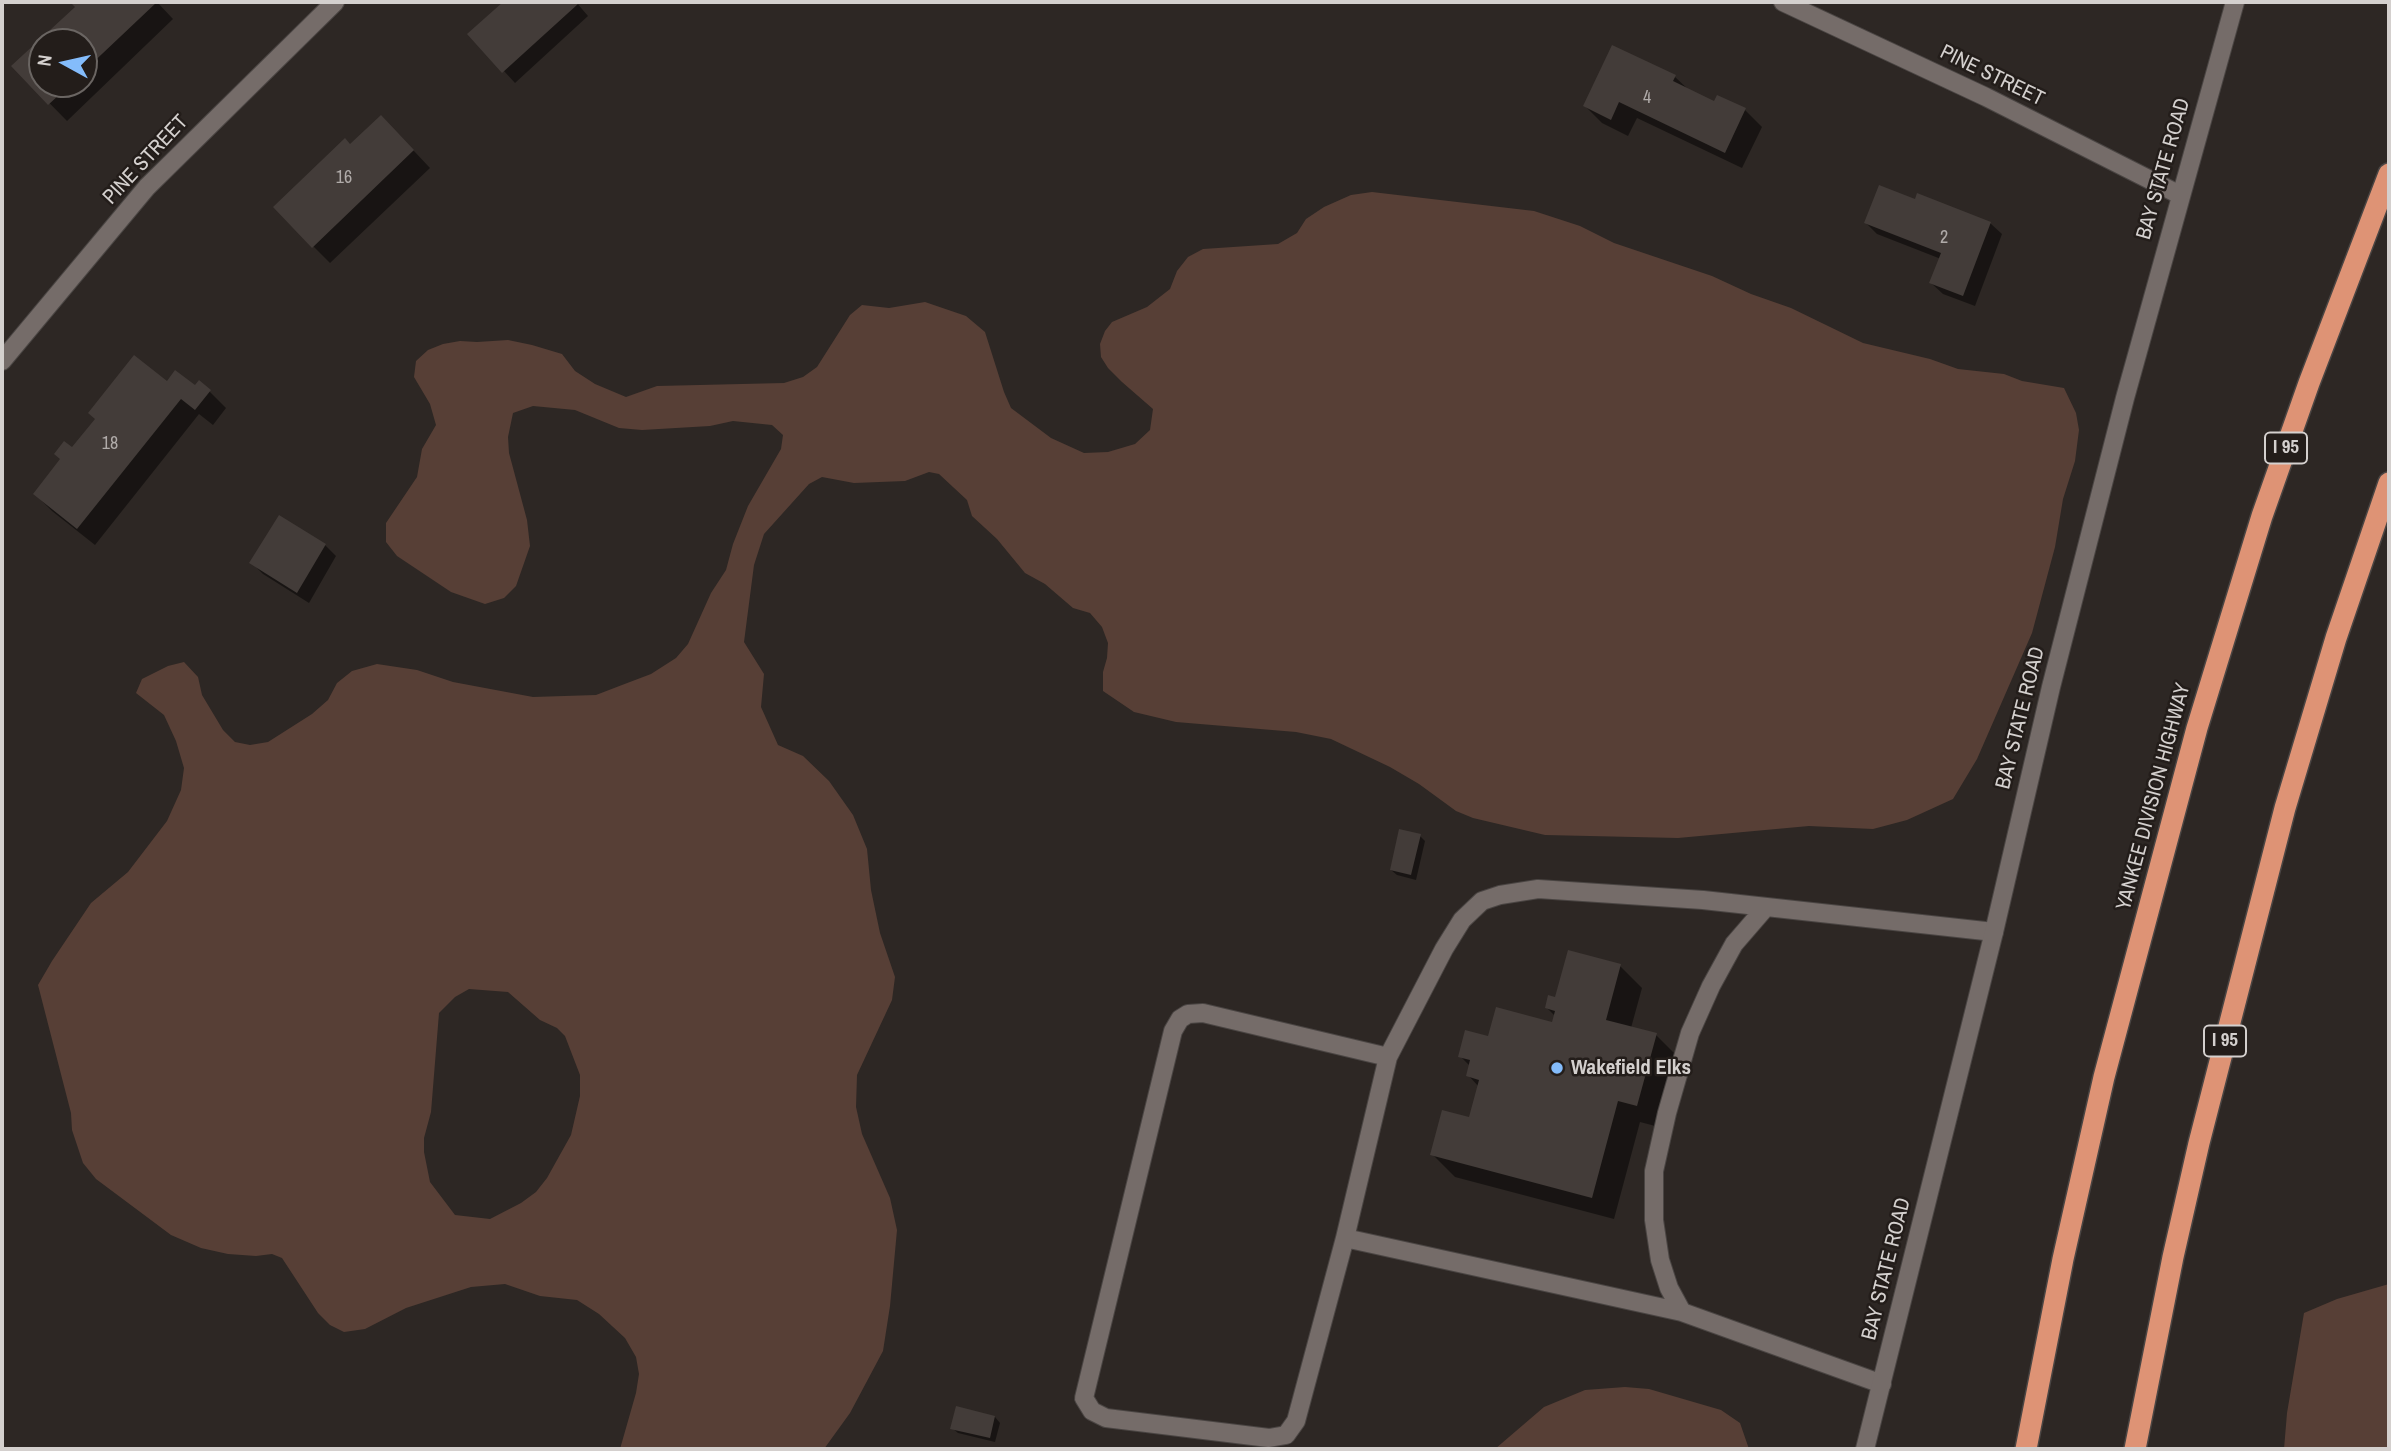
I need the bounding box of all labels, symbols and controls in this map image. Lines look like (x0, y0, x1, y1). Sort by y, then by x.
north arrow (28, 28, 98, 98)
street label: PINE STREET (1936, 40, 2048, 112)
text: N (31, 53, 58, 68)
house number: 4 (1643, 87, 1651, 109)
street label: BAY STATE ROAD (2132, 96, 2196, 242)
street label: PINE STREET (98, 110, 194, 210)
house number: 16 (336, 167, 352, 189)
house number: 2 (1940, 227, 1948, 249)
road number: I 95 (2265, 432, 2307, 463)
house number: 18 (102, 433, 118, 455)
street label: BAY STATE ROAD (1991, 644, 2051, 792)
street label: YANKEE DIVISION HIGHWAY (2112, 681, 2196, 913)
road number: I 95 (2204, 1026, 2246, 1056)
place label: Wakefield Elks (1571, 1055, 1691, 1081)
marker: Wakefield Elks (1549, 1060, 1565, 1076)
street label: BAY STATE ROAD (1857, 1195, 1917, 1343)

